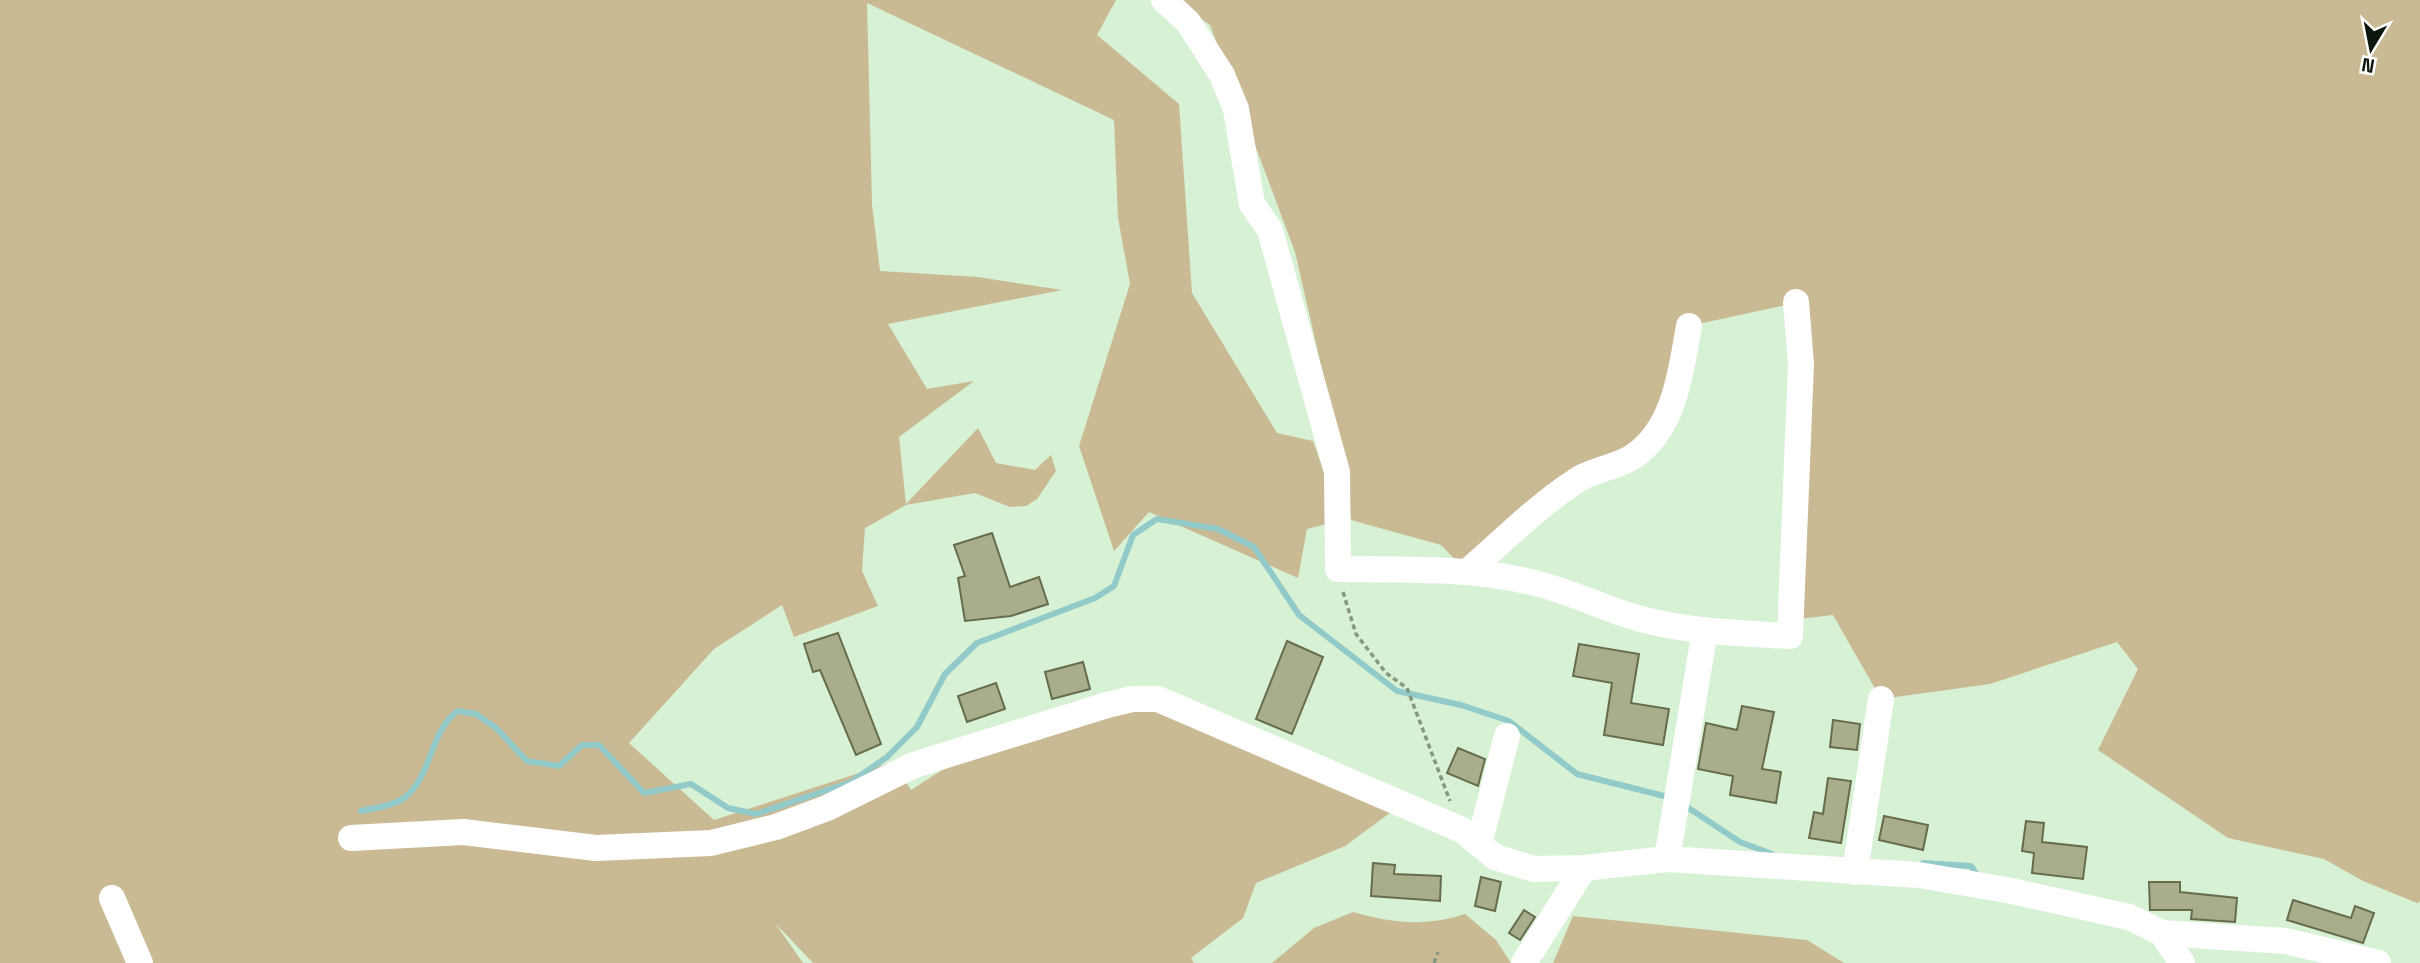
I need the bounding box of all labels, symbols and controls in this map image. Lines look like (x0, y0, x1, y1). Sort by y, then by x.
north arrow (2336, 14, 2406, 84)
text: N (2360, 52, 2377, 79)

